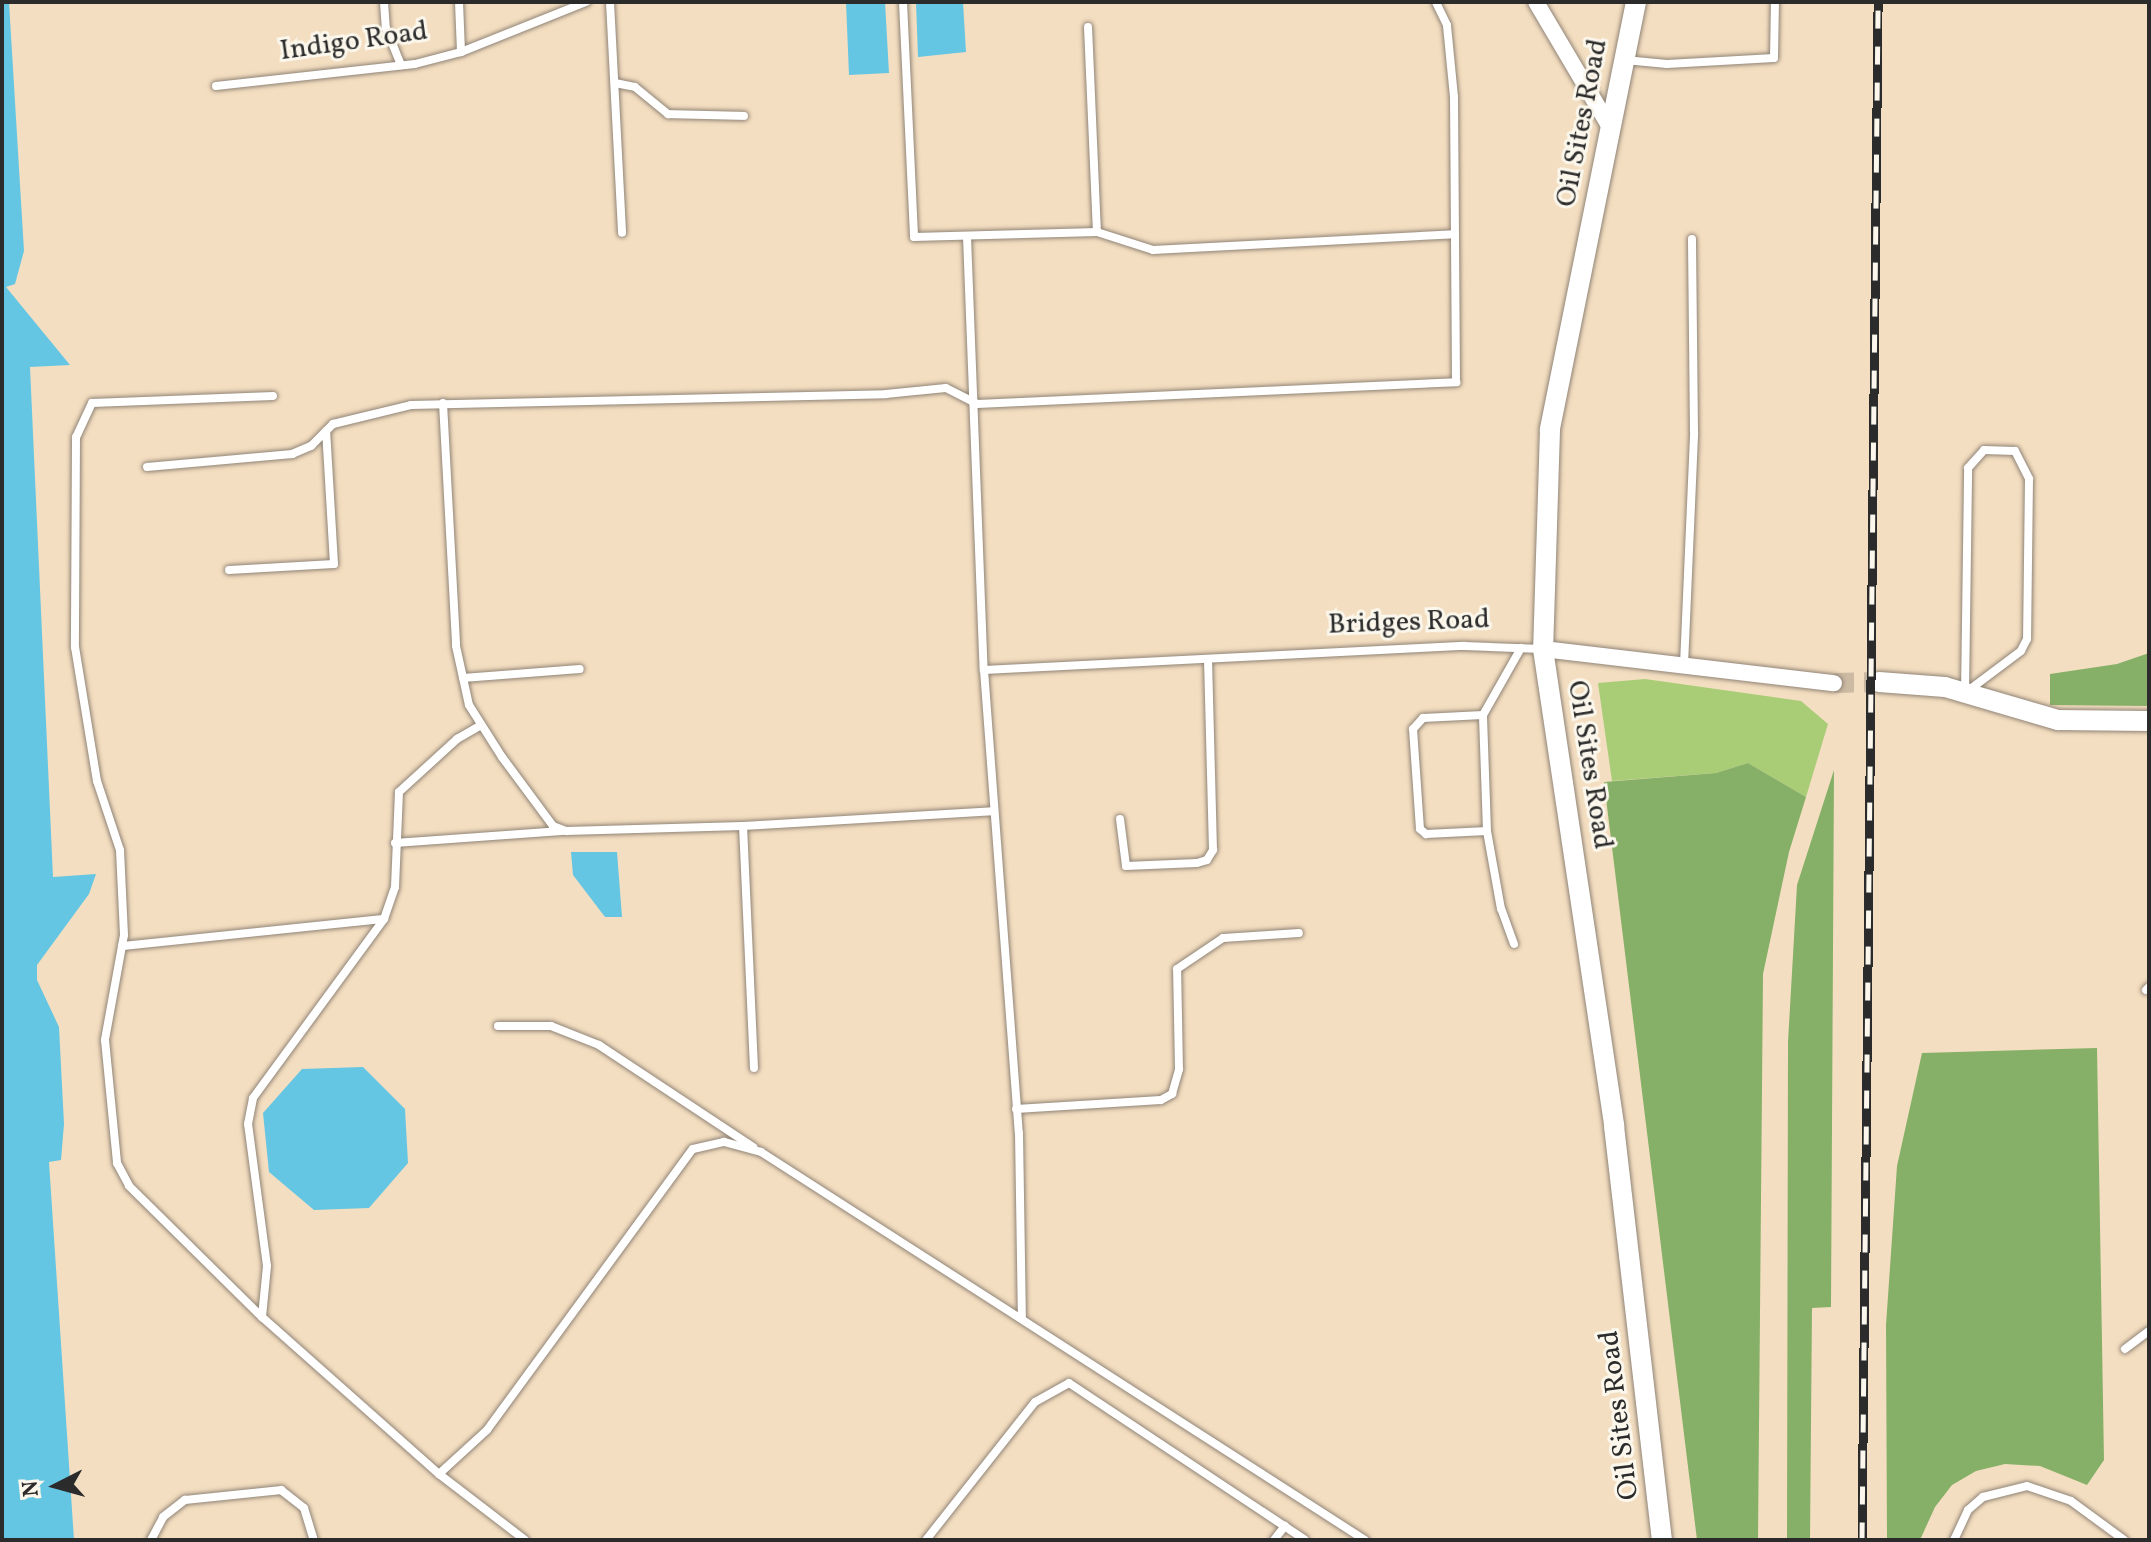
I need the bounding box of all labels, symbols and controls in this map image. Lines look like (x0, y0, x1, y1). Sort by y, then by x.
street label: Indigo Road (278, 15, 430, 69)
street label: Oil Sites Road (1550, 36, 1616, 210)
street label: Bridges Road (1328, 603, 1490, 643)
street label: Oil Sites Road (1559, 678, 1619, 852)
street label: Oil Sites Road (1593, 1328, 1647, 1502)
north arrow (16, 1446, 96, 1526)
text: N (15, 1479, 48, 1498)

